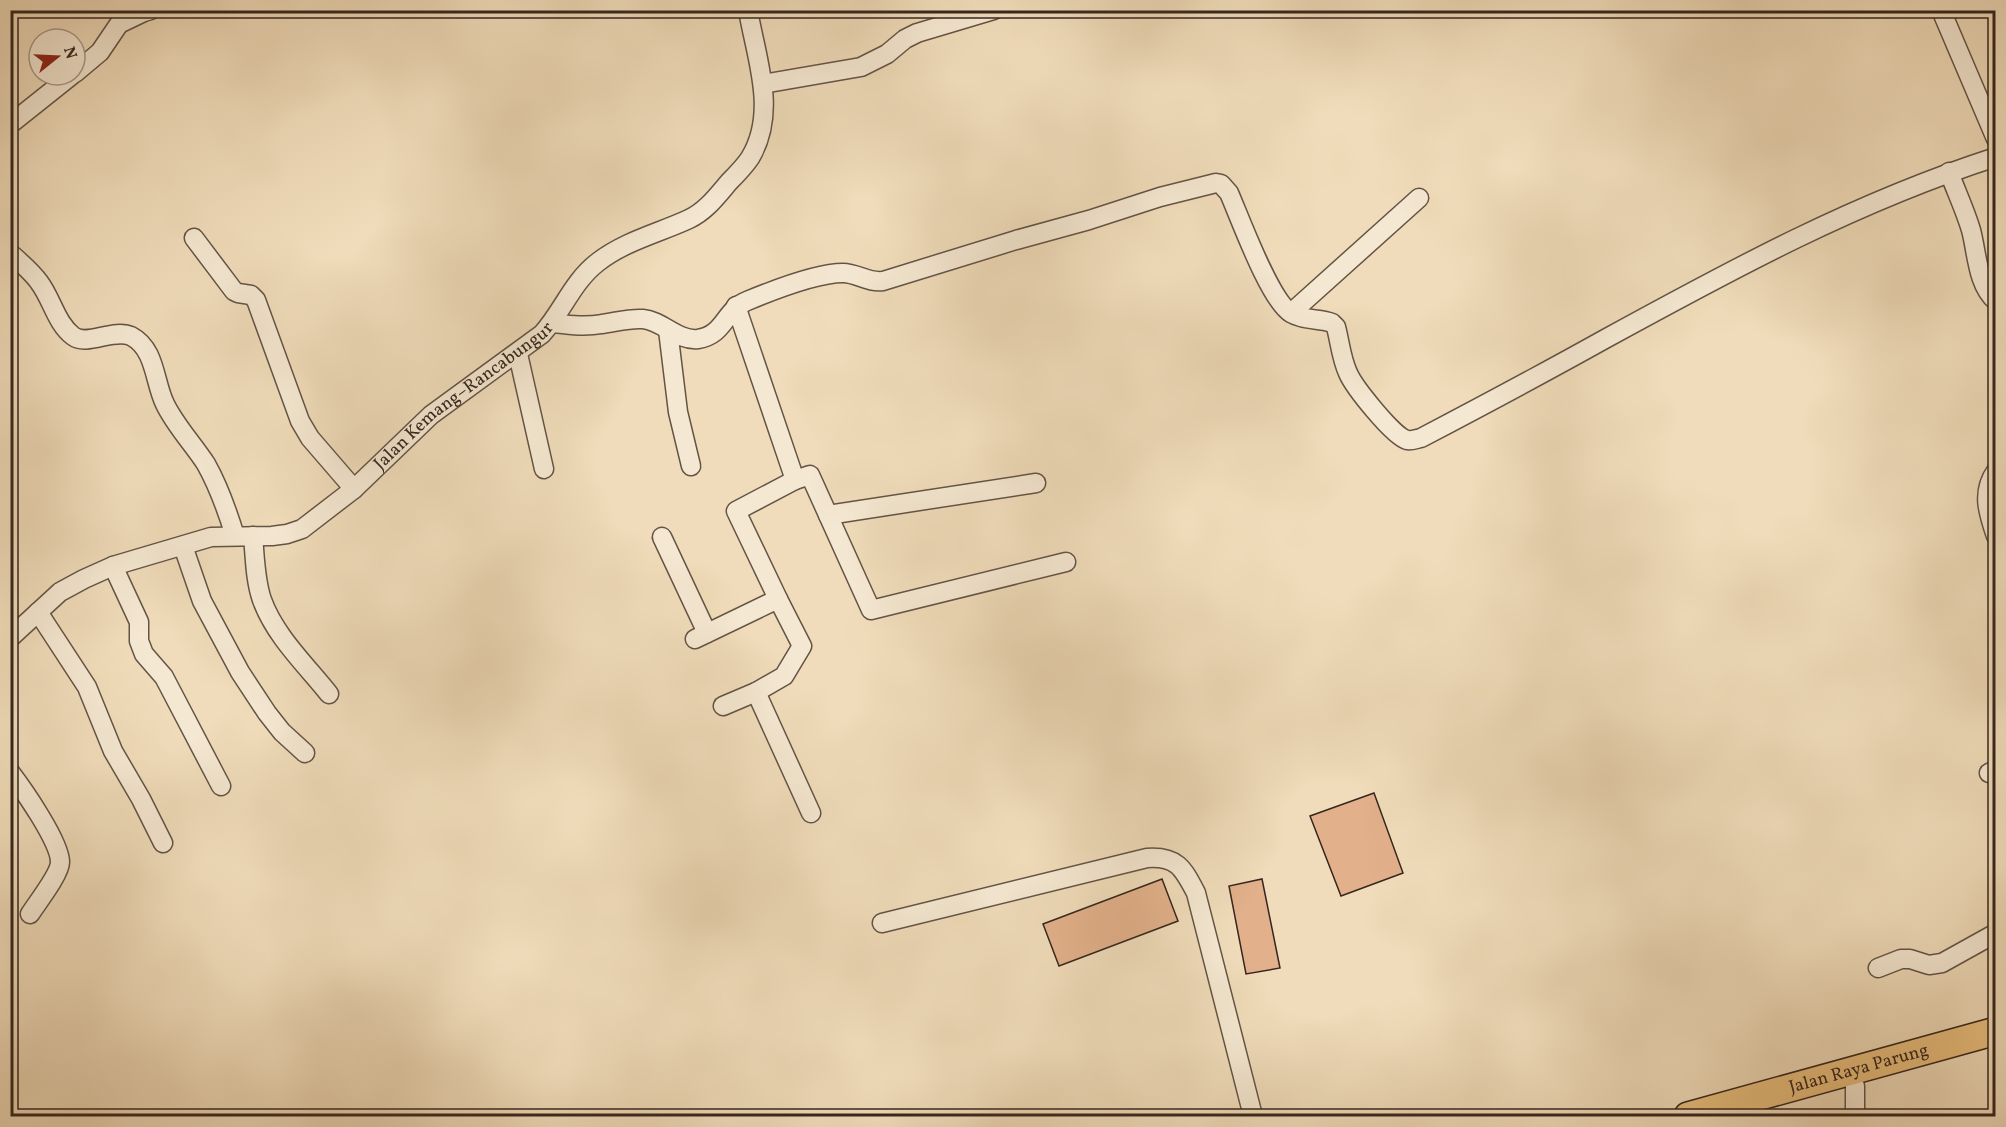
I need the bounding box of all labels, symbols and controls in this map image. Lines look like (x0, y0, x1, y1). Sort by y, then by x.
north arrow (27, 27, 87, 87)
text: N (57, 44, 82, 62)
street label: Jalan Kemang–Rancabungur (368, 316, 560, 476)
street label: Jalan Raya Parung (1786, 1038, 1931, 1100)

